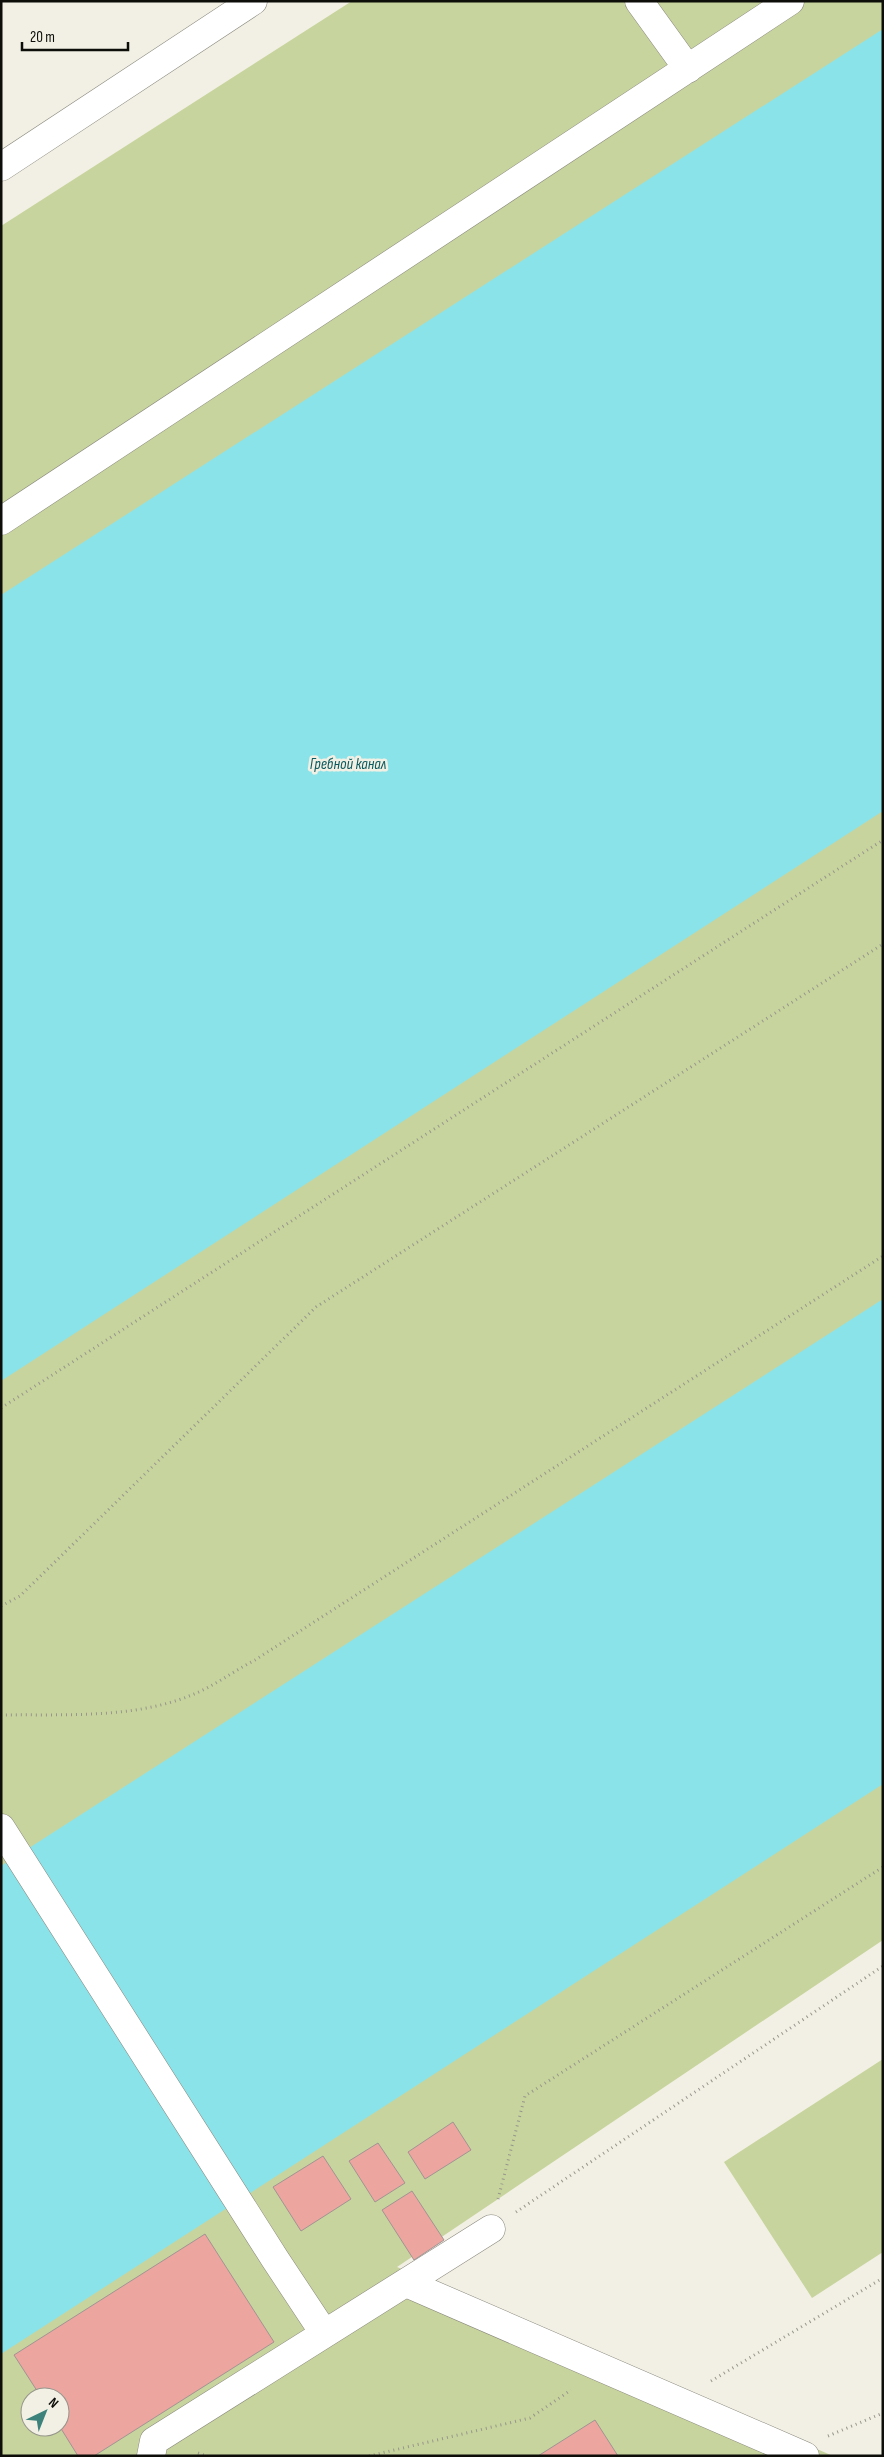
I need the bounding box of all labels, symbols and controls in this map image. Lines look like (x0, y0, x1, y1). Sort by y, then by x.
scale bar (22, 20, 129, 52)
text: 20 m (30, 28, 55, 47)
water label: Гребной канал (310, 755, 387, 774)
north arrow (20, 2387, 70, 2437)
text: N (45, 2394, 62, 2412)

